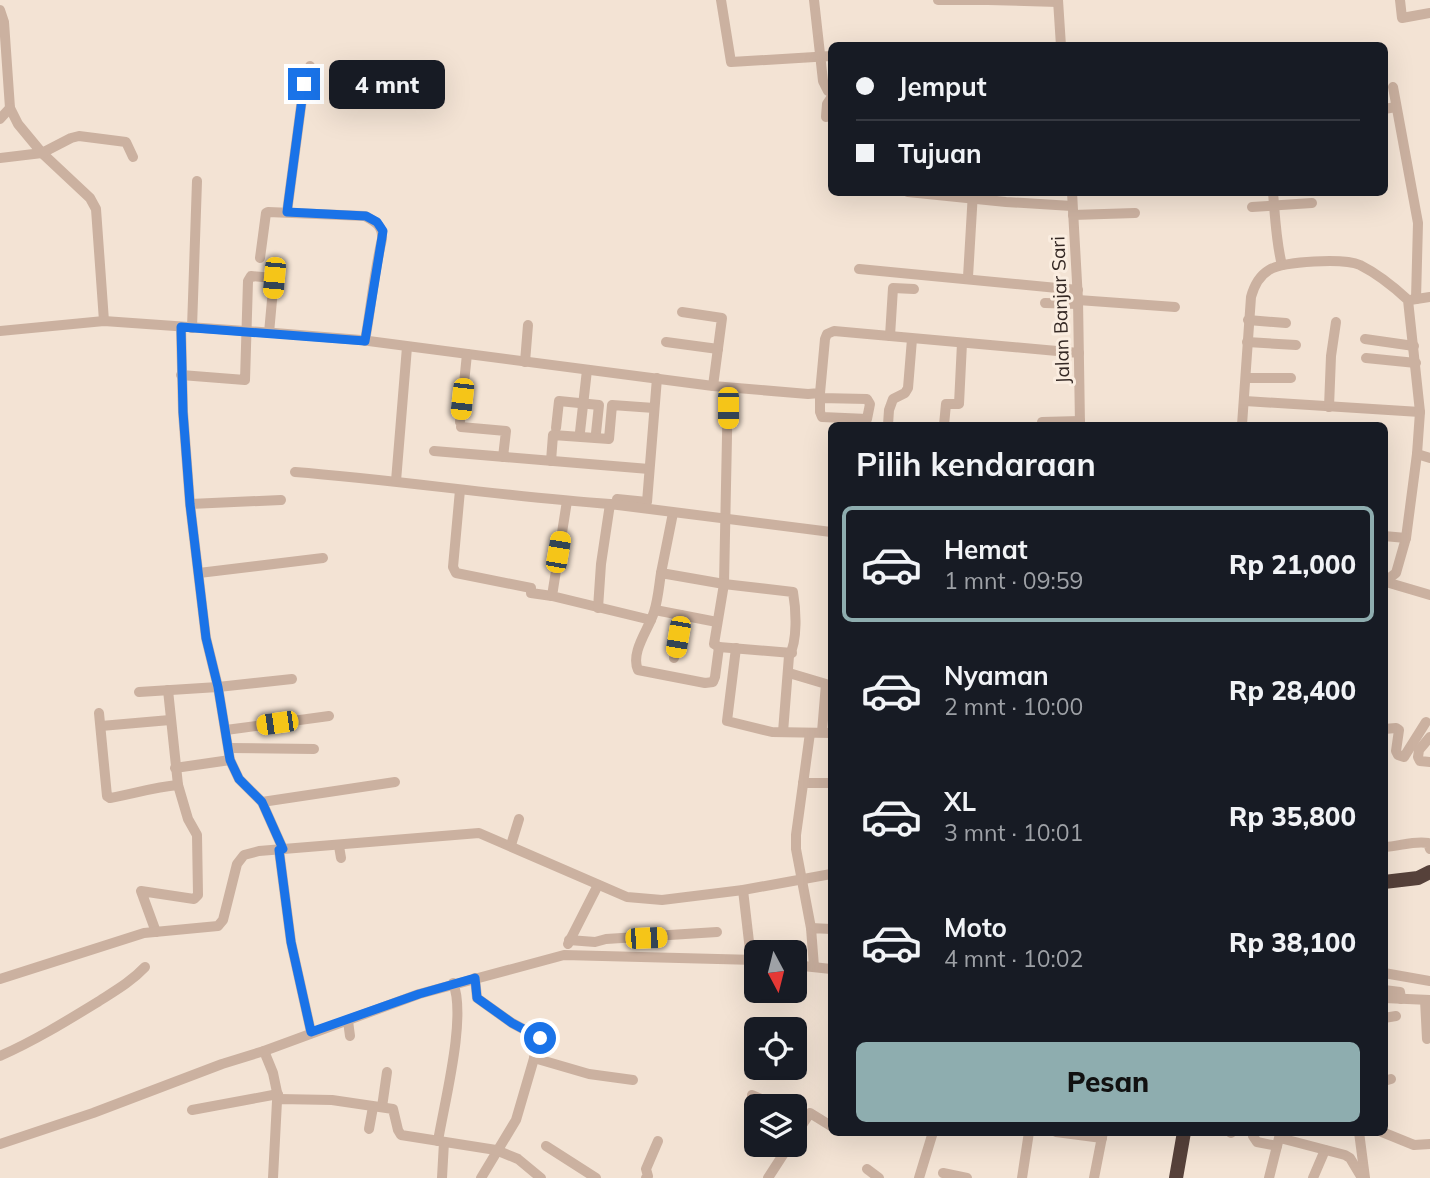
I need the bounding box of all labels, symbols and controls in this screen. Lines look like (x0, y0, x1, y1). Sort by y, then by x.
callout: 4 mnt (328, 60, 444, 108)
route end (288, 68, 320, 100)
text: 4 mnt (355, 70, 419, 99)
text: Jemput (898, 70, 987, 103)
text: Tujuan (898, 137, 982, 170)
street label: Jalan Banjar Sari (1045, 236, 1075, 384)
car (262, 256, 287, 300)
car (450, 377, 475, 421)
car (718, 387, 739, 429)
text: Pilih kendaraan (856, 444, 1096, 484)
car (545, 529, 572, 575)
icon: car (860, 533, 923, 596)
text: Hemat (944, 533, 1028, 566)
text: Rp 21,000 (1229, 548, 1356, 581)
text: 1 mnt · 09:59 (944, 566, 1083, 595)
car (665, 614, 692, 660)
icon: car (860, 659, 923, 722)
text: Nyaman (944, 659, 1049, 692)
text: Rp 28,400 (1229, 674, 1356, 707)
text: 2 mnt · 10:00 (944, 692, 1083, 721)
car (255, 710, 300, 736)
icon: car (860, 785, 923, 848)
text: XL (944, 785, 976, 818)
text: Rp 35,800 (1229, 800, 1356, 833)
text: 3 mnt · 10:01 (944, 818, 1083, 847)
icon: car (860, 911, 923, 974)
text: Moto (944, 911, 1007, 944)
text: Rp 38,100 (1229, 926, 1356, 959)
car (625, 927, 668, 949)
north arrow (744, 940, 807, 1003)
map controls (744, 940, 807, 1157)
text: 4 mnt · 10:02 (944, 944, 1083, 973)
button: locate (744, 1017, 807, 1080)
route start (524, 1022, 556, 1054)
button: Pesan (856, 1042, 1360, 1122)
button: layers (744, 1094, 807, 1157)

